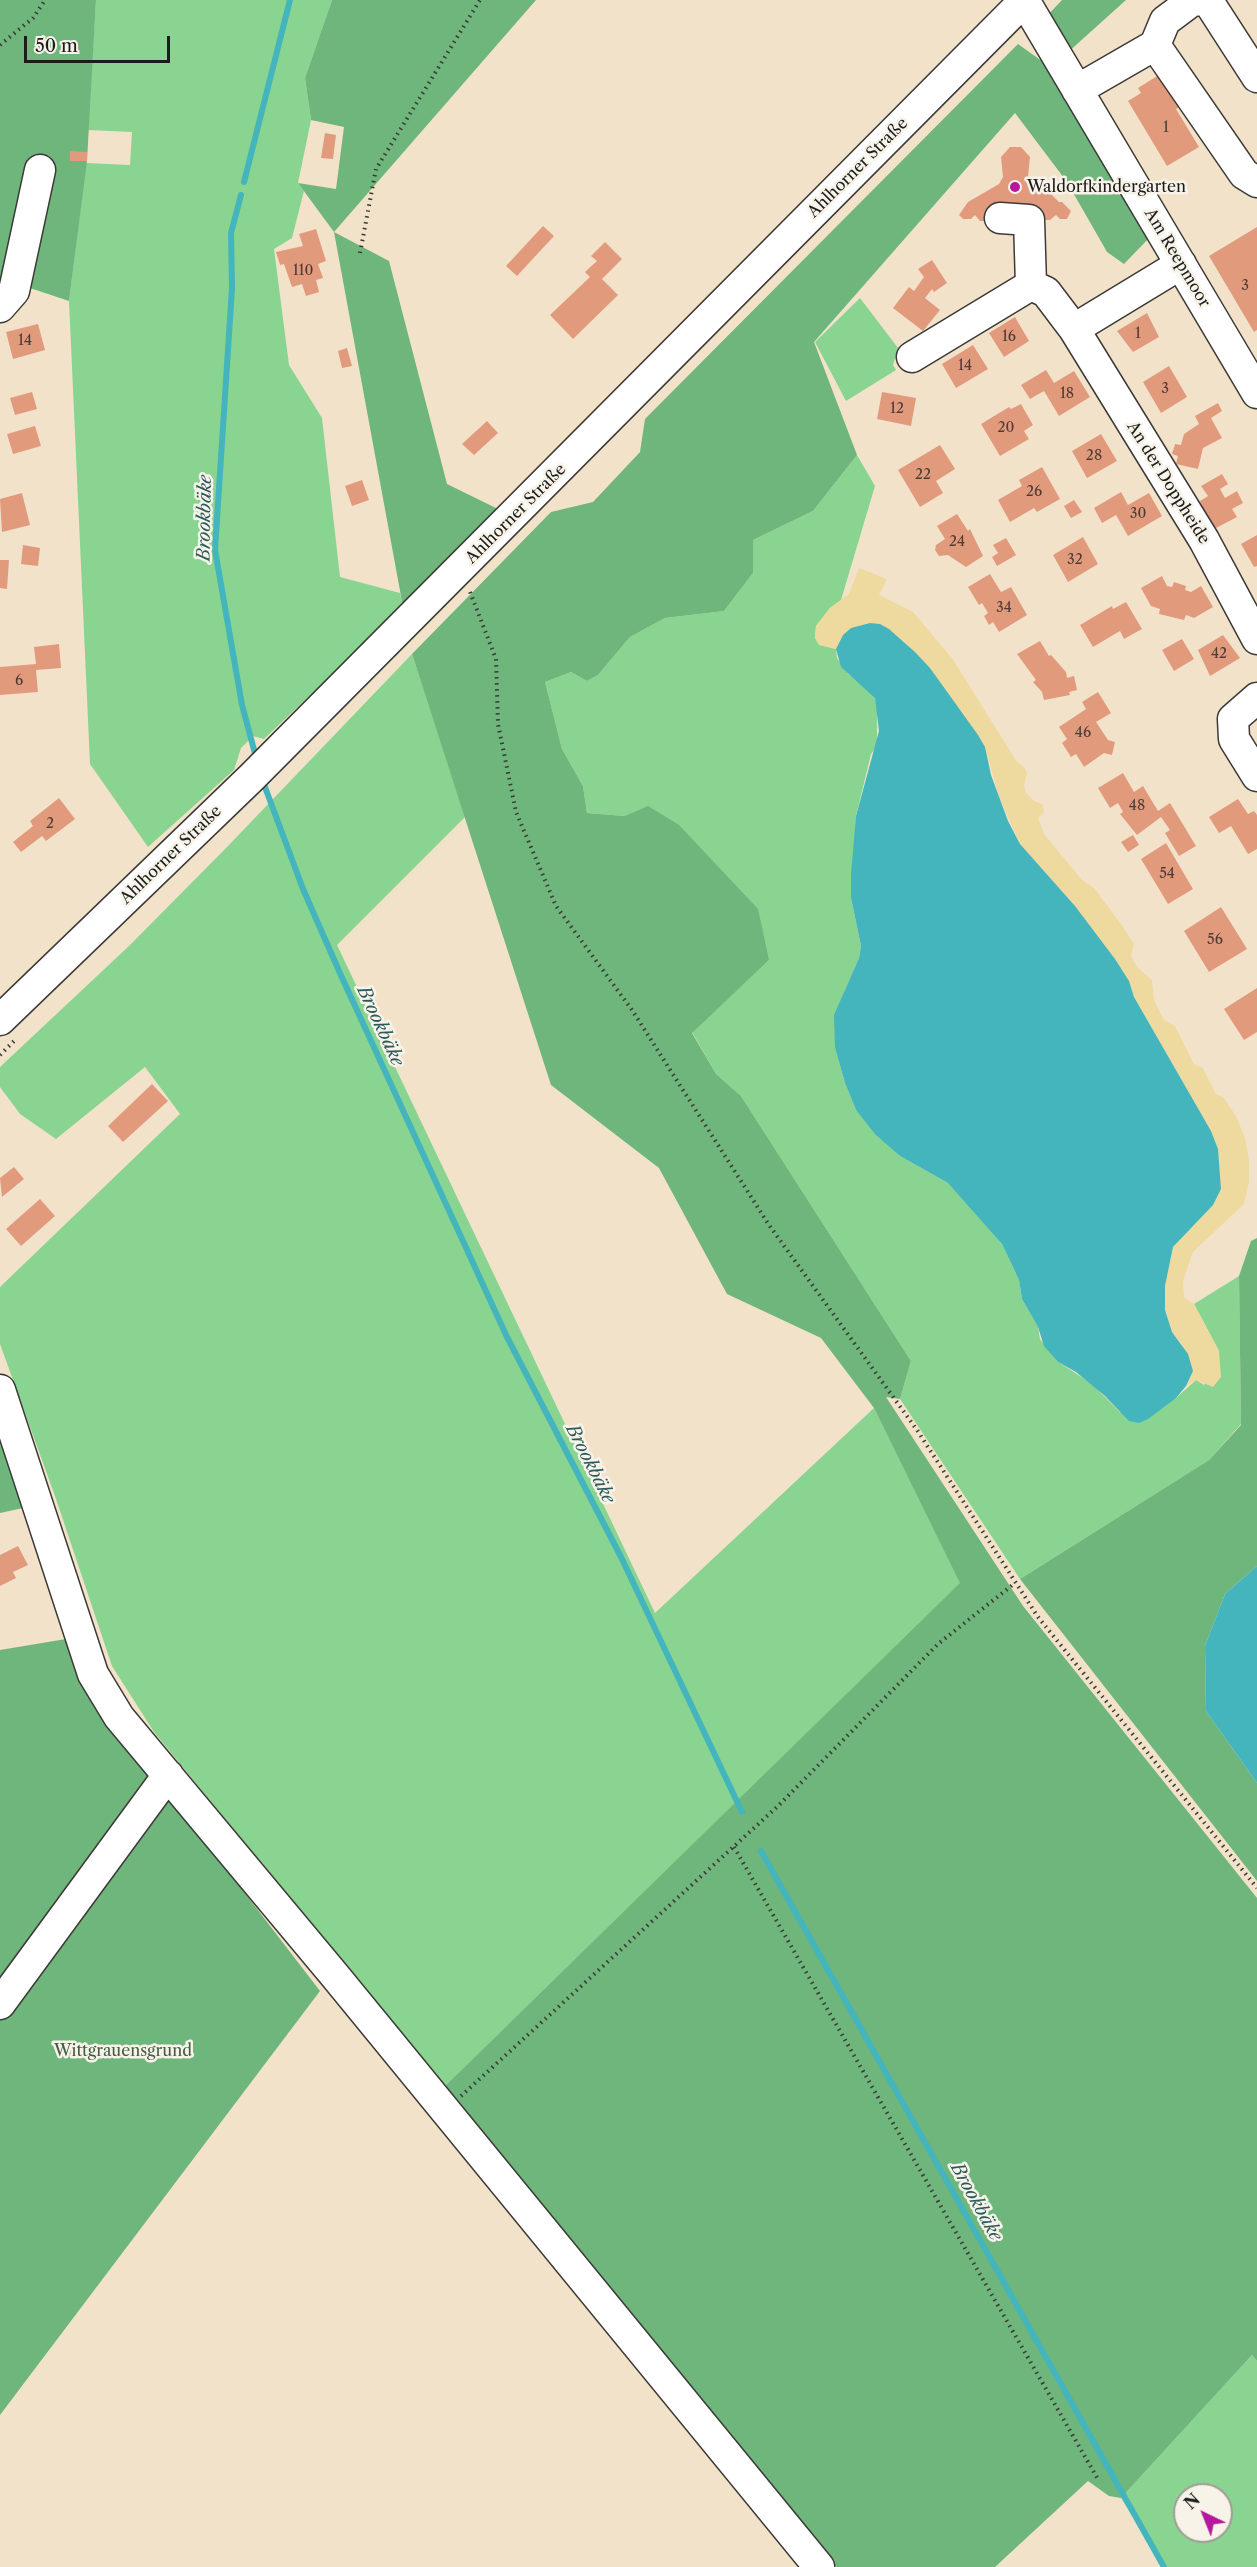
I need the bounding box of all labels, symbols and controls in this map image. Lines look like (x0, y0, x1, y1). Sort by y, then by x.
scale bar (27, 24, 172, 62)
text: 50 m (35, 35, 78, 57)
street label: Ahlhorner Straße (804, 114, 912, 222)
house number: 1 (1163, 120, 1169, 136)
place label: Waldorfkindergarten (1027, 177, 1186, 197)
marker: Waldorfkindergarten (1008, 180, 1022, 194)
street label: Am Reepmoor (1140, 205, 1214, 311)
house number: 110 (293, 263, 313, 279)
house number: 3 (1241, 278, 1249, 294)
house number: 1 (1135, 326, 1141, 342)
house number: 16 (1002, 329, 1016, 345)
house number: 14 (18, 333, 32, 349)
house number: 14 (958, 358, 972, 374)
house number: 3 (1161, 381, 1169, 397)
house number: 18 (1060, 386, 1074, 402)
house number: 12 (890, 401, 904, 417)
street label: An der Doppheide (1123, 418, 1213, 548)
house number: 20 (998, 420, 1014, 436)
house number: 28 (1086, 448, 1102, 464)
street label: Ahlhorner Straße (462, 460, 570, 568)
house number: 22 (915, 467, 931, 483)
water label: Brookbäke (193, 475, 217, 561)
house number: 26 (1026, 484, 1042, 500)
house number: 30 (1130, 506, 1146, 522)
house number: 24 (949, 534, 965, 550)
house number: 32 (1067, 552, 1083, 568)
house number: 34 (996, 600, 1012, 616)
house number: 42 (1211, 646, 1227, 662)
house number: 6 (15, 673, 23, 689)
house number: 46 (1075, 725, 1091, 741)
house number: 48 (1129, 798, 1145, 814)
street label: Ahlhorner Straße (116, 802, 226, 908)
house number: 2 (46, 816, 54, 832)
house number: 54 (1159, 866, 1175, 882)
house number: 56 (1207, 932, 1223, 948)
water label: Brookbäke (352, 982, 408, 1070)
water label: Brookbäke (561, 1421, 619, 1507)
park label: Wittgrauensgrund (54, 2041, 192, 2061)
water label: Brookbäke (946, 2159, 1006, 2245)
north arrow (1173, 2483, 1233, 2543)
text: N (1180, 2489, 1204, 2513)

